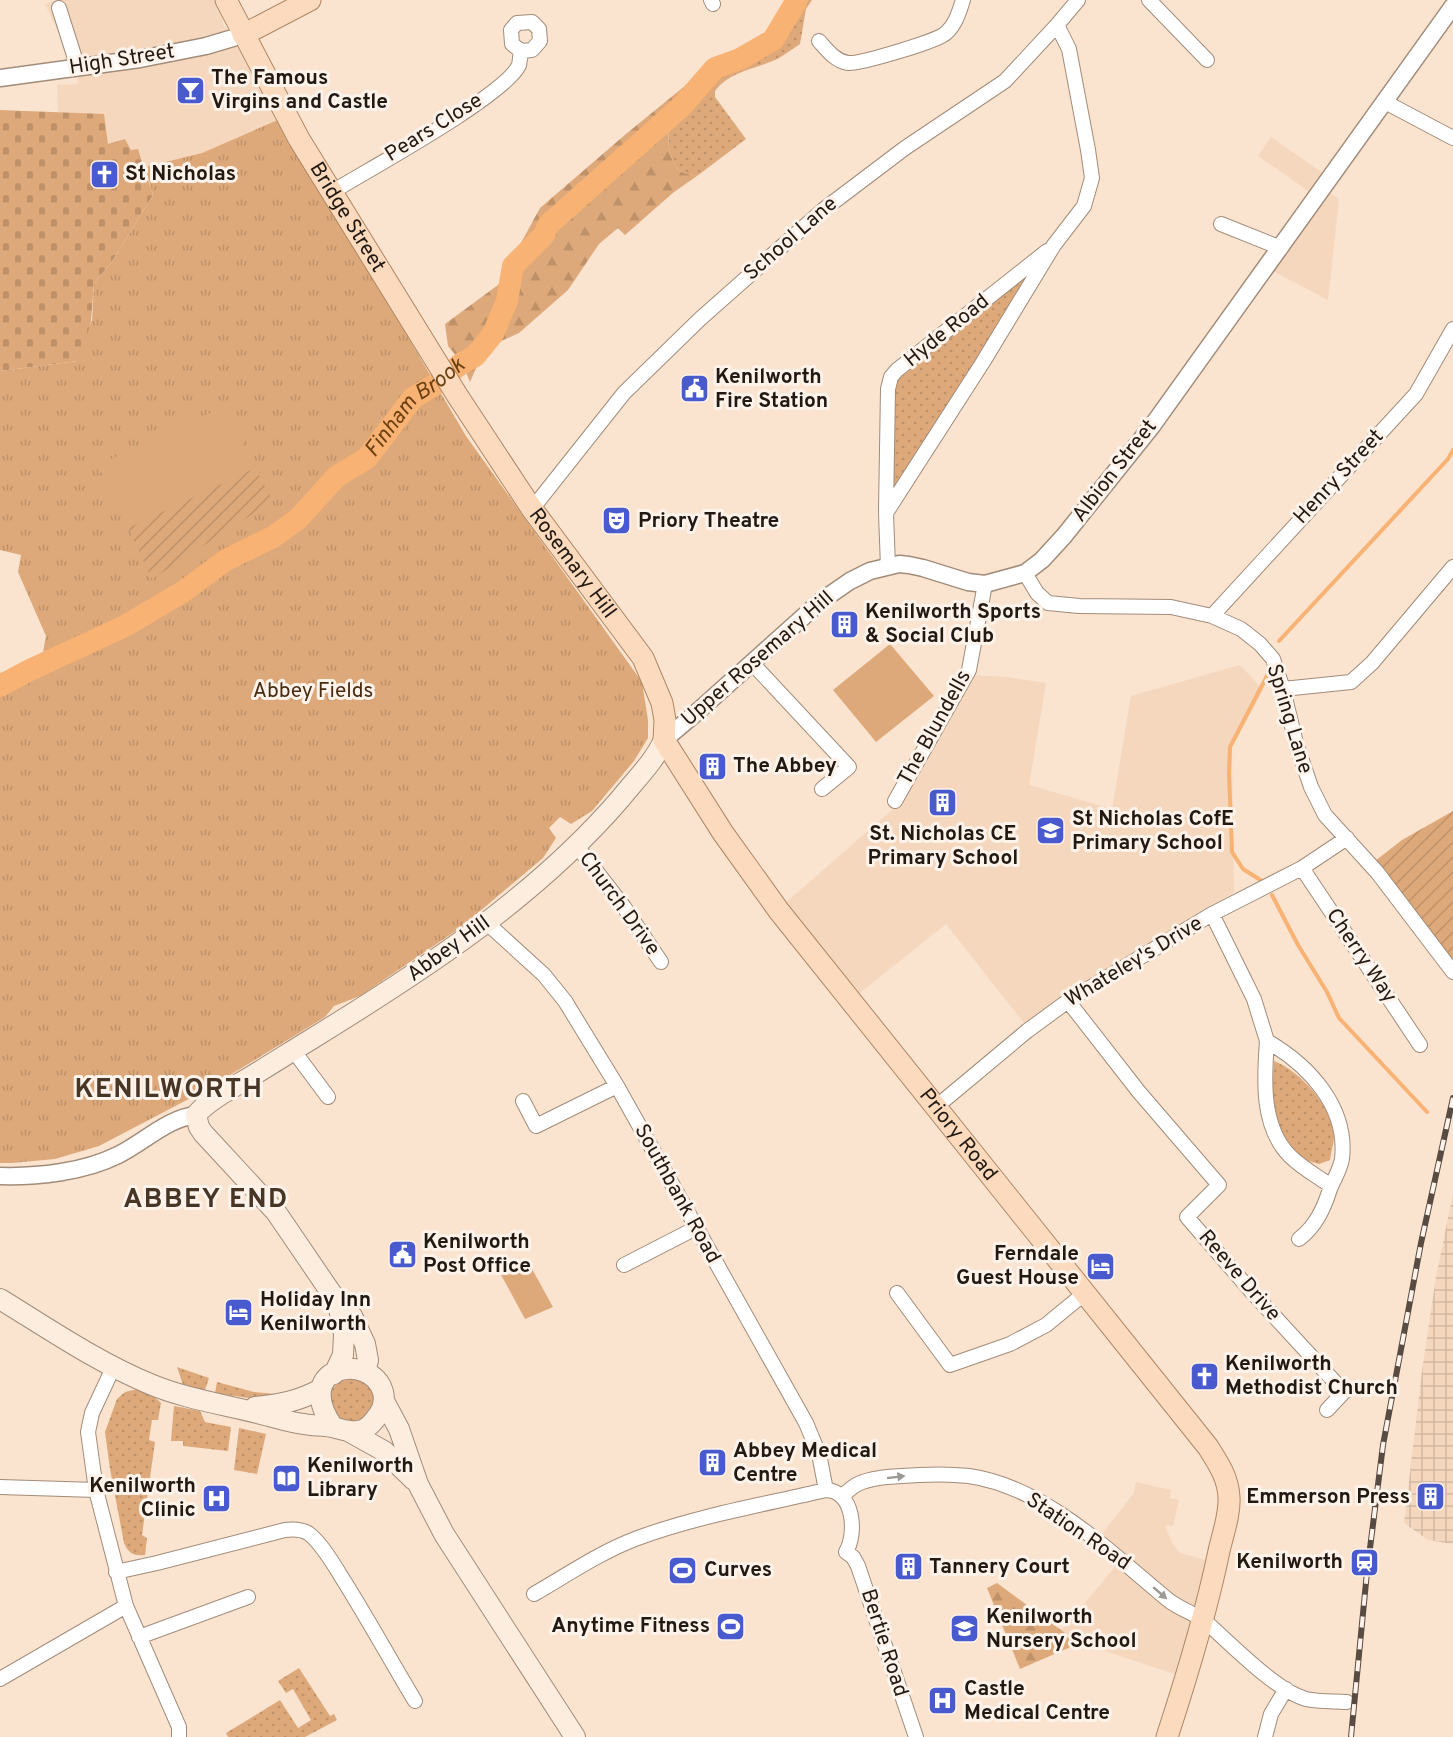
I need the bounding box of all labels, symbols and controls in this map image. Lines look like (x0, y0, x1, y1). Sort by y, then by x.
street label: High Street (67, 38, 177, 82)
place label: The Famous Virgins and Castle (211, 65, 388, 116)
bar icon: The Famous Virgins and Castle (174, 74, 206, 106)
street label: Pears Close (380, 87, 488, 169)
street label: Bridge Street (303, 157, 392, 278)
church icon: St Nicholas (88, 158, 120, 190)
place label: St Nicholas (125, 161, 236, 188)
street label: School Lane (739, 191, 843, 287)
street label: Hyde Road (899, 288, 995, 374)
water label: Finham Brook (359, 352, 471, 463)
place label: Kenilworth Fire Station (715, 364, 828, 415)
public building icon: Kenilworth Fire Station (678, 373, 710, 405)
street label: Albion Street (1066, 414, 1164, 528)
street label: Henry Street (1288, 424, 1390, 530)
street label: Rosemary Hill (523, 503, 622, 624)
theatre icon: Priory Theatre (601, 505, 633, 537)
place label: Priory Theatre (638, 508, 779, 535)
street label: Upper Rosemary Hill (676, 585, 840, 733)
place label: Kenilworth Sports & Social Club (865, 599, 1041, 650)
building icon: Kenilworth Sports & Social Club (828, 608, 860, 640)
street label: Spring Lane (1260, 661, 1318, 777)
street label: The Blundells (892, 665, 978, 791)
park label: Abbey Fields (253, 678, 373, 705)
building icon: The Abbey (696, 750, 728, 782)
place label: The Abbey (733, 753, 837, 780)
building icon: St. Nicholas CE Primary School (927, 787, 959, 819)
place label: St Nicholas CofE Primary School (1072, 806, 1234, 857)
school or university icon: St Nicholas CofE Primary School (1035, 815, 1067, 847)
place label: St. Nicholas CE Primary School (868, 821, 1018, 872)
street label: Church Drive (572, 847, 666, 961)
street label: Cherry Way (1319, 903, 1403, 1009)
street label: Abbey Hill (402, 910, 496, 988)
street label: Whateley's Drive (1060, 910, 1208, 1014)
district label: KENILWORTH (74, 1073, 264, 1107)
street label: Priory Road (913, 1083, 1003, 1187)
street label: Southbank Road (628, 1120, 726, 1268)
district label: ABBEY END (123, 1183, 289, 1217)
street label: Reeve Drive (1192, 1225, 1286, 1327)
place label: Kenilworth Post Office (423, 1229, 531, 1280)
public building icon: Kenilworth Post Office (386, 1238, 418, 1270)
place label: Ferndale Guest House (956, 1241, 1079, 1292)
hotel icon: Ferndale Guest House (1084, 1250, 1116, 1282)
place label: Holiday Inn Kenilworth (260, 1287, 371, 1338)
hotel icon: Holiday Inn Kenilworth (223, 1296, 255, 1328)
place label: Kenilworth Methodist Church (1225, 1351, 1398, 1402)
church icon: Kenilworth Methodist Church (1188, 1360, 1220, 1392)
place label: Abbey Medical Centre (733, 1438, 877, 1489)
building icon: Abbey Medical Centre (696, 1447, 728, 1479)
place label: Kenilworth Library (307, 1453, 414, 1504)
library icon: Kenilworth Library (270, 1462, 302, 1494)
one-way arrow (886, 1472, 905, 1482)
place label: Kenilworth Clinic (89, 1473, 196, 1524)
building icon: Emmerson Press (1415, 1481, 1447, 1513)
hospital icon: Kenilworth Clinic (201, 1482, 233, 1514)
place label: Emmerson Press (1246, 1484, 1410, 1511)
street label: Station Road (1020, 1487, 1136, 1577)
station icon: Kenilworth (1348, 1546, 1380, 1578)
place label: Kenilworth (1236, 1549, 1343, 1576)
building icon: Tannery Court (892, 1551, 924, 1583)
sports icon: Curves (667, 1554, 699, 1586)
place label: Tannery Court (929, 1554, 1070, 1581)
place label: Curves (704, 1557, 772, 1584)
street label: Bertie Road (854, 1586, 914, 1700)
one-way arrow (1152, 1586, 1167, 1599)
place label: Kenilworth Nursery School (986, 1604, 1137, 1655)
sports icon: Anytime Fitness (715, 1610, 747, 1642)
place label: Anytime Fitness (551, 1613, 710, 1640)
school or university icon: Kenilworth Nursery School (949, 1613, 981, 1645)
place label: Castle Medical Centre (964, 1676, 1110, 1727)
hospital icon: Castle Medical Centre (927, 1685, 959, 1717)

